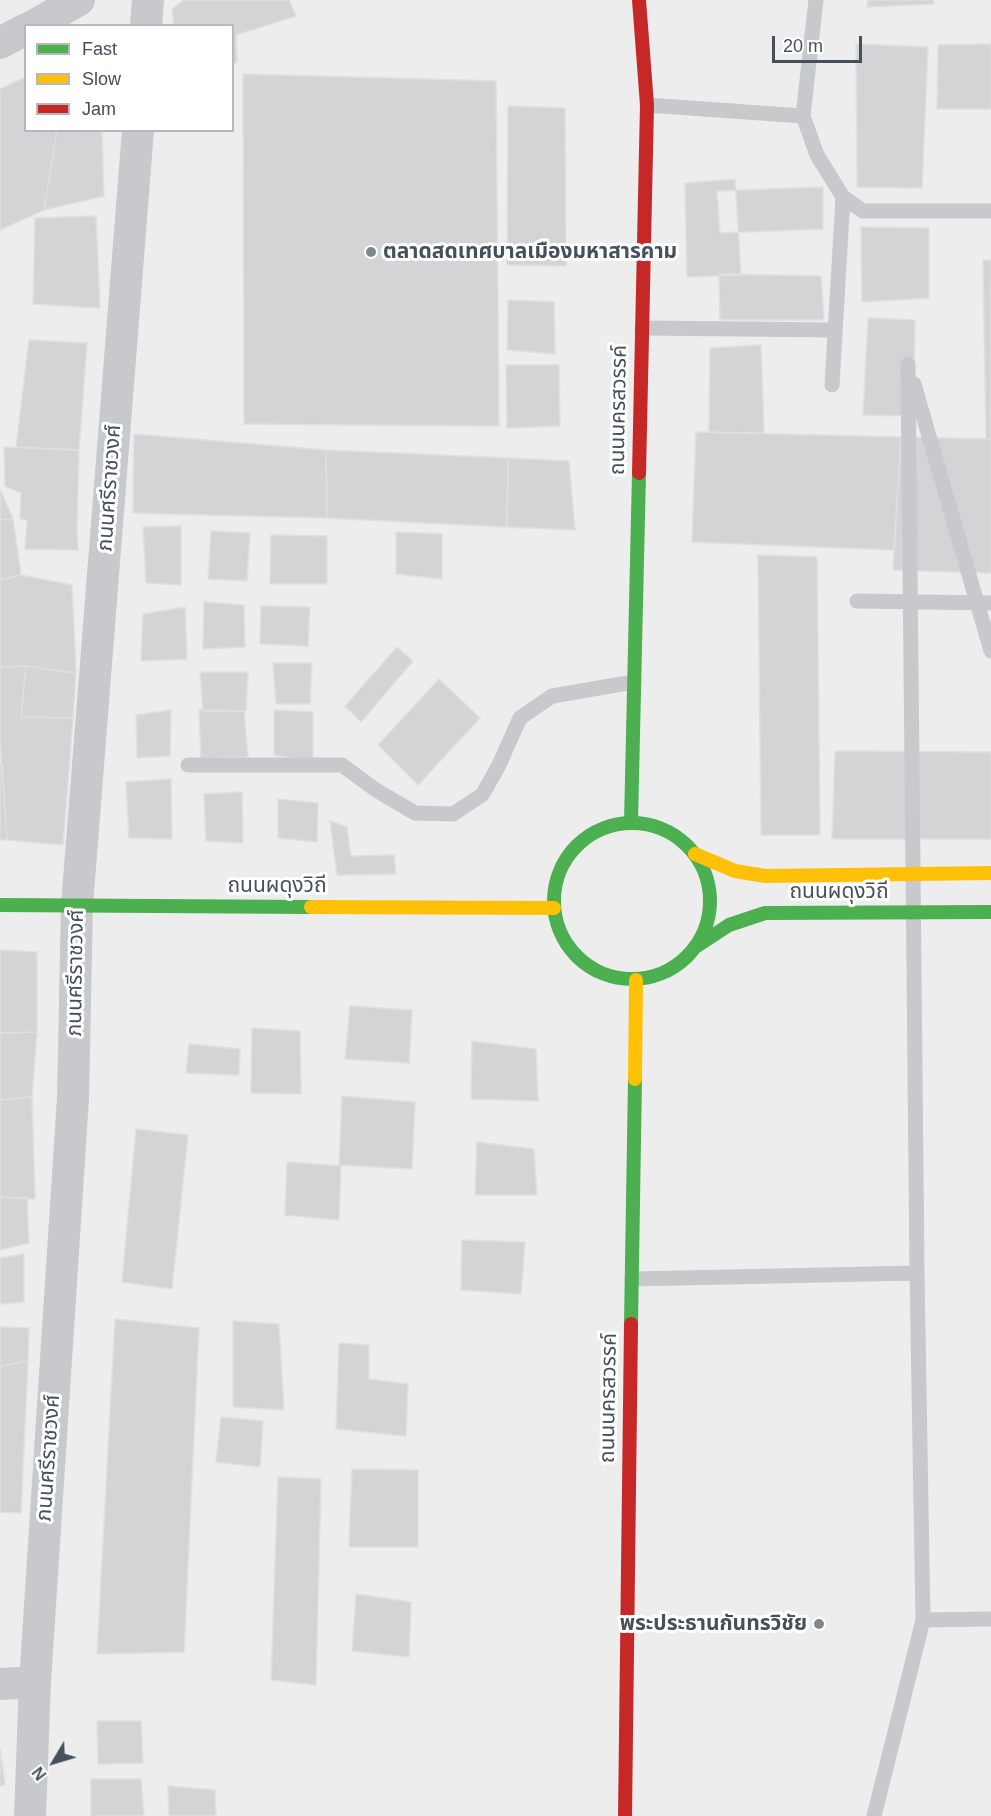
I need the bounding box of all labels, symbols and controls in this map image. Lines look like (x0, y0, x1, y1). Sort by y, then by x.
legend (24, 24, 234, 132)
scale bar (775, 24, 865, 62)
text: 20 m (783, 36, 823, 56)
text: Fast (82, 39, 117, 59)
text: Slow (82, 69, 121, 89)
text: Jam (82, 99, 116, 119)
place label: ตลาดสดเทศบาลเมืองมหาสารคาม (383, 239, 677, 265)
marker: ตลาดสดเทศบาลเมืองมหาสารคาม (364, 245, 378, 259)
street label: ถนนนครสวรรค์ (605, 345, 633, 475)
street label: ภนนศรีราชวงศ์ (93, 424, 127, 552)
street label: ถนนผดุงวิถี (227, 873, 327, 899)
street label: ถนนผดุงวิถี (789, 879, 889, 905)
street label: ภนนศรีราชวงศ์ (62, 909, 90, 1037)
street label: ถนนนครสวรรค์ (595, 1333, 623, 1463)
street label: ภนนศรีราชวงศ์ (32, 1394, 66, 1522)
place label: พระประธานกันทรวิชัย (620, 1611, 807, 1637)
marker: พระประธานกันทรวิชัย (812, 1617, 826, 1631)
north arrow (24, 1732, 84, 1792)
text: N (29, 1764, 50, 1783)

